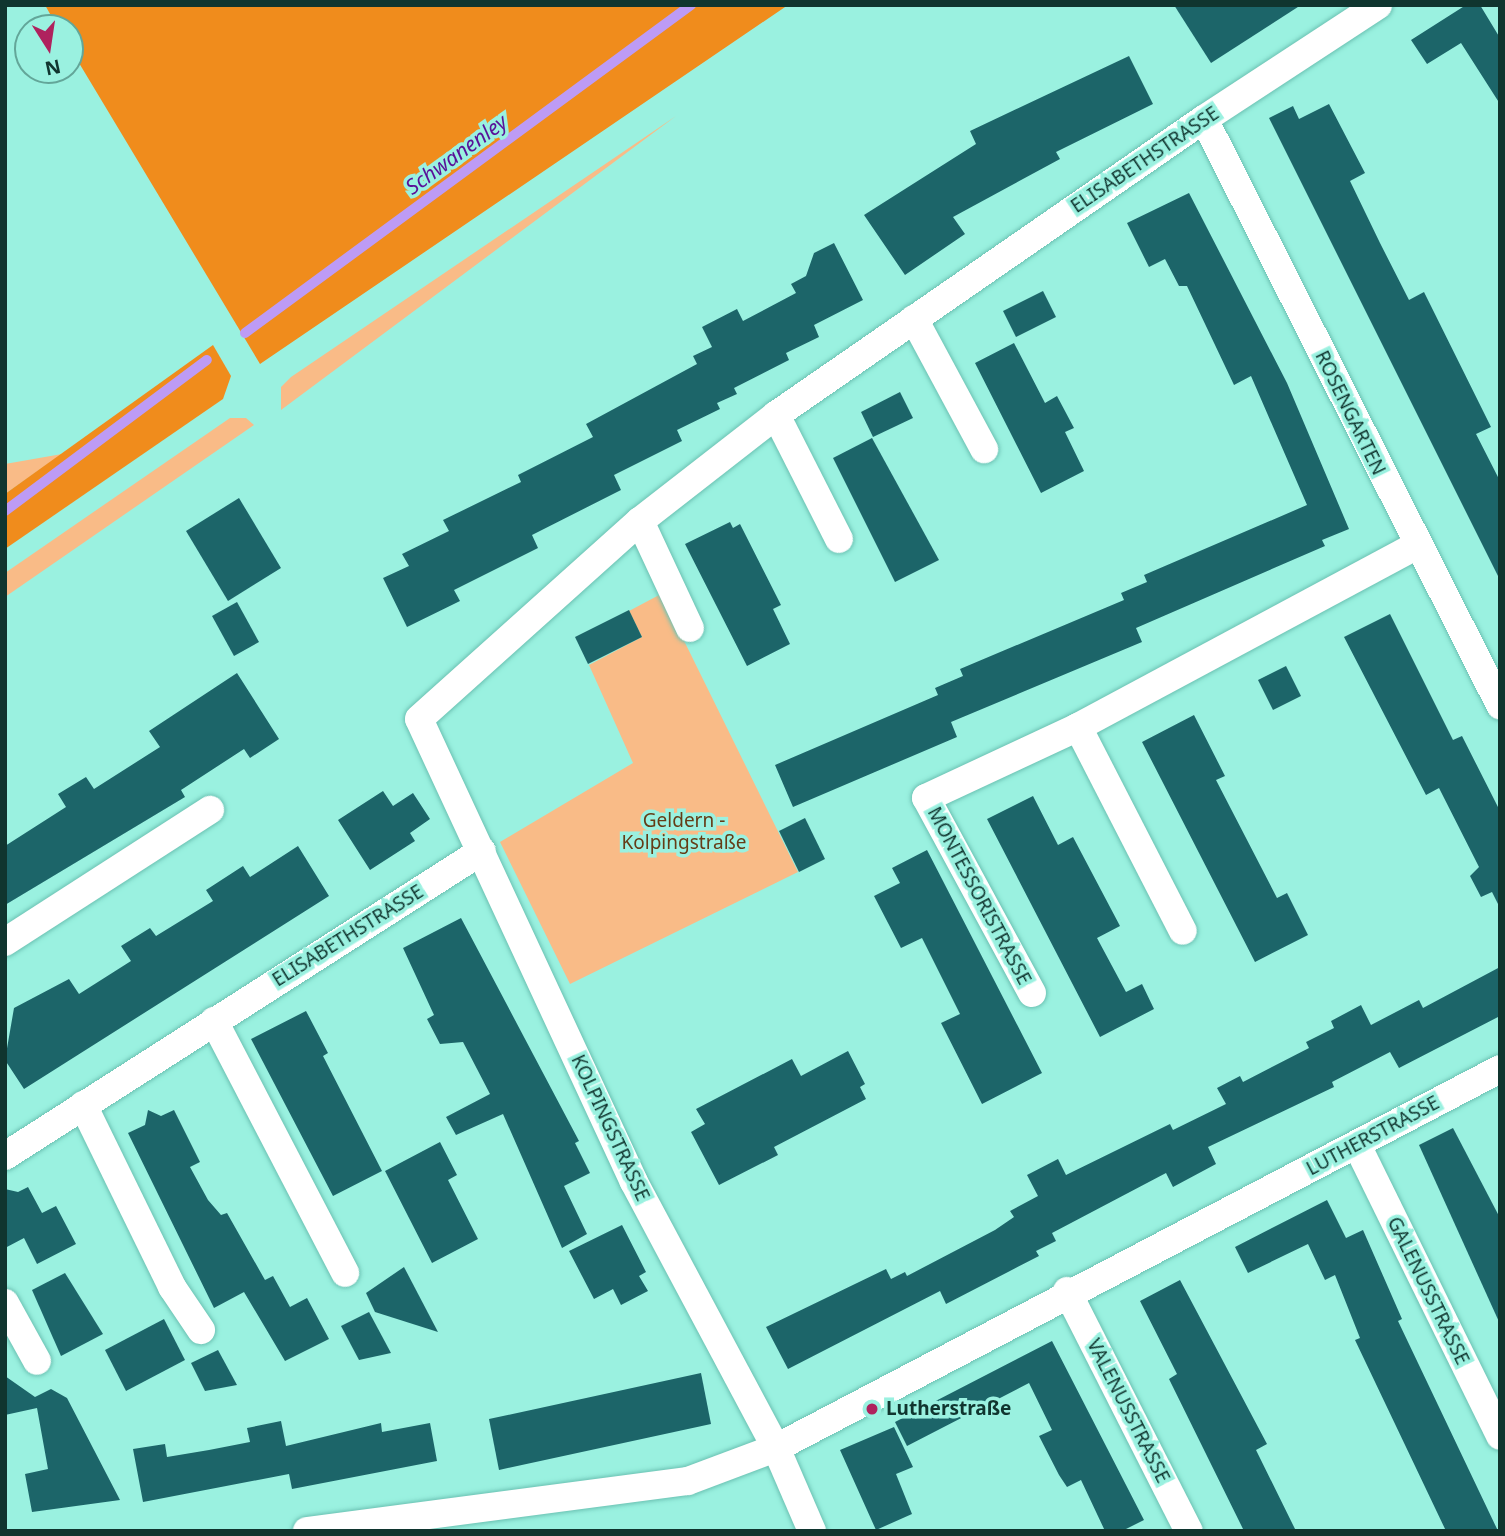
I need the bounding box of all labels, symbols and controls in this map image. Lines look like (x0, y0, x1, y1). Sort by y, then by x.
north arrow (14, 14, 84, 84)
text: N (43, 53, 63, 82)
street label: ELISABETHSTRASSE (1067, 102, 1223, 218)
water label: Schwanenley (400, 109, 512, 199)
street label: ROSENGARTEN (1310, 347, 1390, 479)
street label: MONTESSORISTRASSE (922, 803, 1036, 989)
park label: Geldern - Kolpingstraße (622, 810, 746, 854)
street label: ELISABETHSTRASSE (268, 880, 428, 992)
street label: KOLPINGSTRASSE (566, 1051, 654, 1205)
street label: LUTHERSTRASSE (1303, 1091, 1443, 1181)
street label: GALENUSSTRASSE (1382, 1213, 1474, 1369)
street label: VALENUSSTRASSE (1082, 1335, 1174, 1487)
place label: Lutherstraße (886, 1398, 1011, 1420)
marker: Lutherstraße (864, 1401, 880, 1417)

